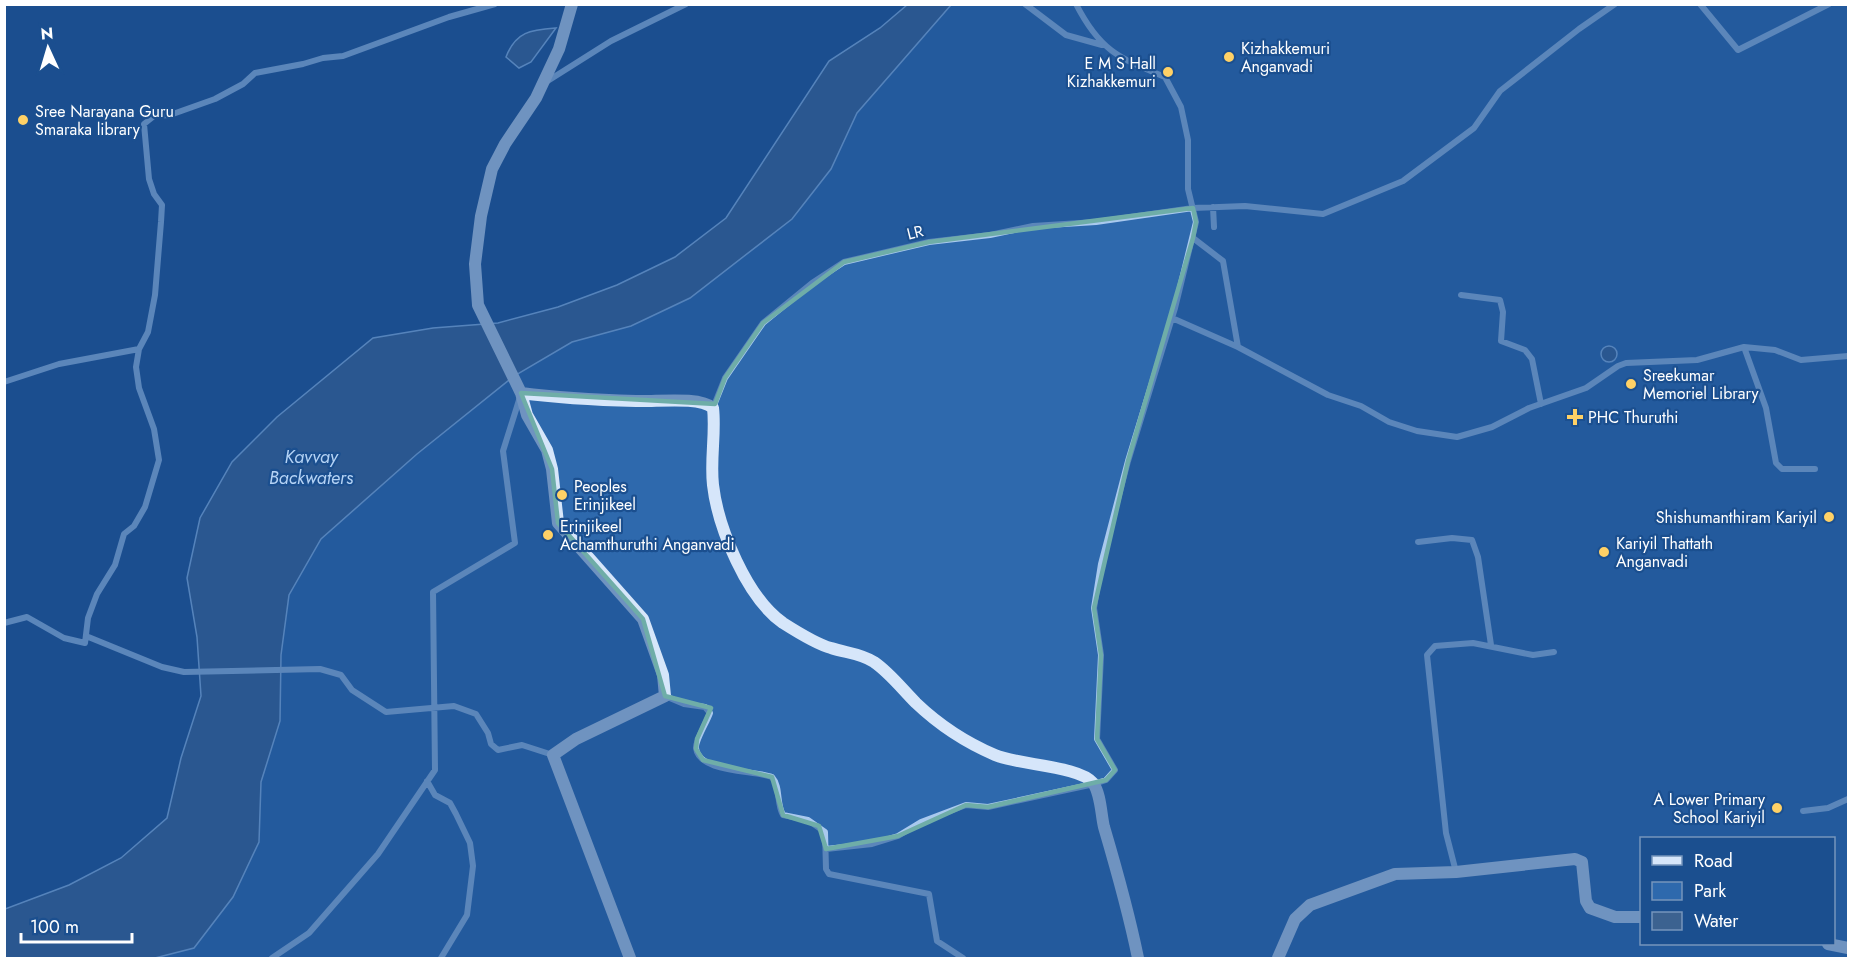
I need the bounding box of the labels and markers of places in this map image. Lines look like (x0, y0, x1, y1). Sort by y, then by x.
place label: Kizhakkemuri Anganvadi (1241, 37, 1330, 78)
marker: Kizhakkemuri Anganvadi (1222, 50, 1236, 64)
place label: E M S Hall Kizhakkemuri (1067, 52, 1156, 93)
marker: E M S Hall Kizhakkemuri (1161, 65, 1175, 79)
place label: Sree Narayana Guru Smaraka library (35, 100, 174, 141)
marker: Sree Narayana Guru Smaraka library (16, 113, 30, 127)
place label: Sreekumar Memoriel Library (1643, 364, 1759, 405)
marker: Sreekumar Memoriel Library (1624, 377, 1638, 391)
place label: PHC Thuruthi (1588, 406, 1679, 429)
marker: PHC Thuruthi (1566, 408, 1584, 426)
place label: Peoples Erinjikeel (574, 475, 636, 516)
marker: Peoples Erinjikeel (555, 488, 569, 502)
place label: Shishumanthiram Kariyil (1656, 506, 1817, 529)
marker: Shishumanthiram Kariyil (1822, 510, 1836, 524)
place label: Erinjikeel Achamthuruthi Anganvadi (560, 515, 735, 556)
marker: Erinjikeel Achamthuruthi Anganvadi (541, 528, 555, 542)
place label: Kariyil Thattath Anganvadi (1616, 532, 1713, 573)
marker: Kariyil Thattath Anganvadi (1597, 545, 1611, 559)
place label: A Lower Primary School Kariyil (1653, 788, 1766, 829)
marker: A Lower Primary School Kariyil (1770, 801, 1784, 815)

